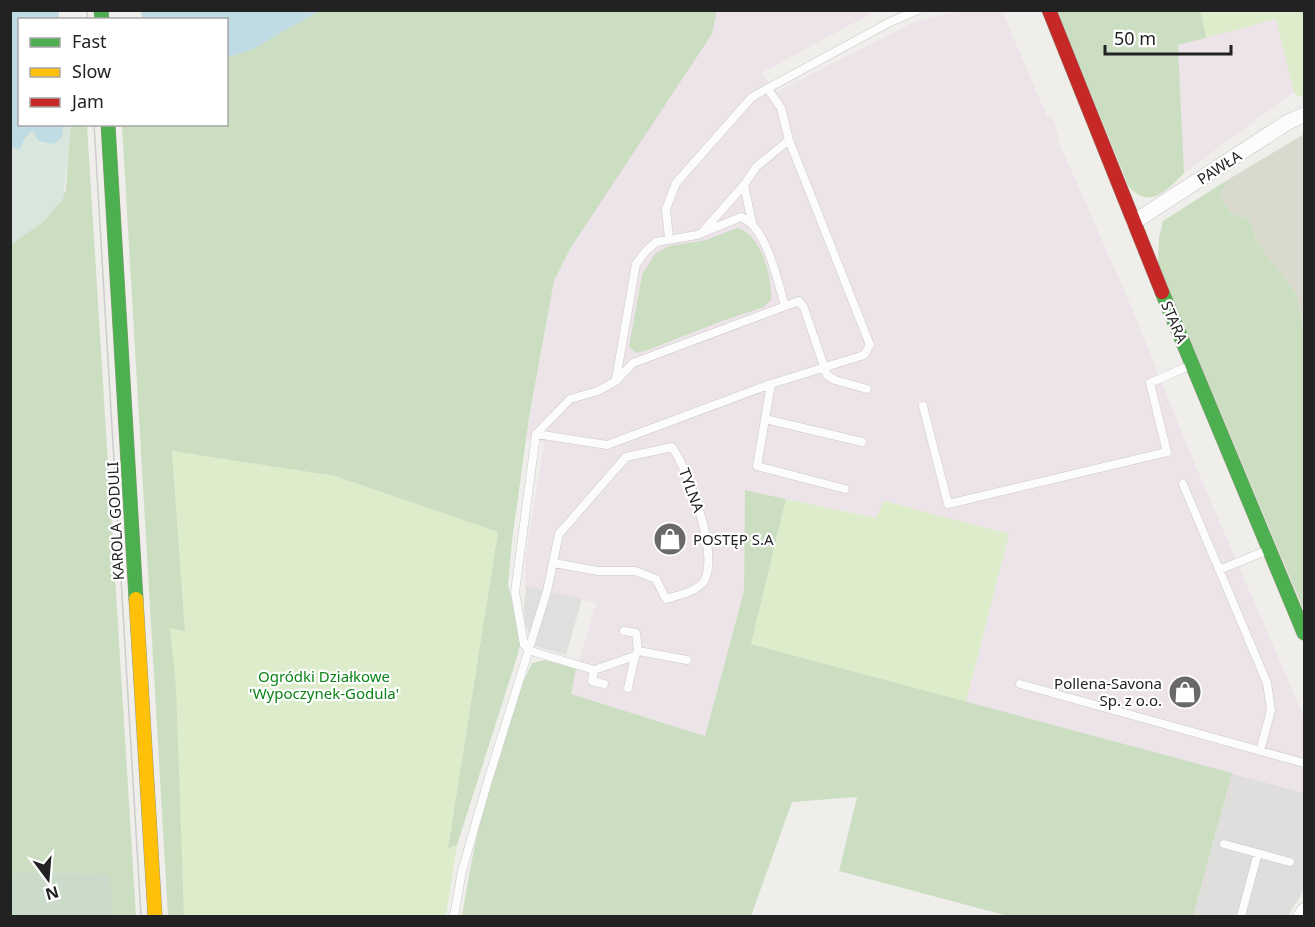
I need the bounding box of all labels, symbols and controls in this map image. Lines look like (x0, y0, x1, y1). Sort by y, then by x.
legend (18, 18, 228, 126)
scale bar (1105, 18, 1231, 56)
text: 50 m (1114, 26, 1156, 50)
text: Fast (72, 29, 107, 53)
text: Slow (72, 59, 111, 83)
text: Jam (70, 89, 104, 113)
street label: PAWŁA (1193, 145, 1245, 189)
street label: STARA (1157, 298, 1193, 347)
street label: KAROLA GODULI (102, 461, 128, 581)
street label: TYLNA (675, 465, 709, 515)
shop icon: POSTĘP S.A (652, 521, 688, 557)
place label: POSTĘP S.A (693, 529, 774, 549)
park label: Ogródki Działkowe 'Wypoczynek-Godula' (249, 666, 399, 703)
place label: Pollena-Savona Sp. z o.o. (1054, 673, 1162, 710)
shop icon: Pollena-Savona Sp. z o.o. (1167, 674, 1203, 710)
north arrow (18, 849, 78, 909)
text: N (43, 881, 61, 906)

